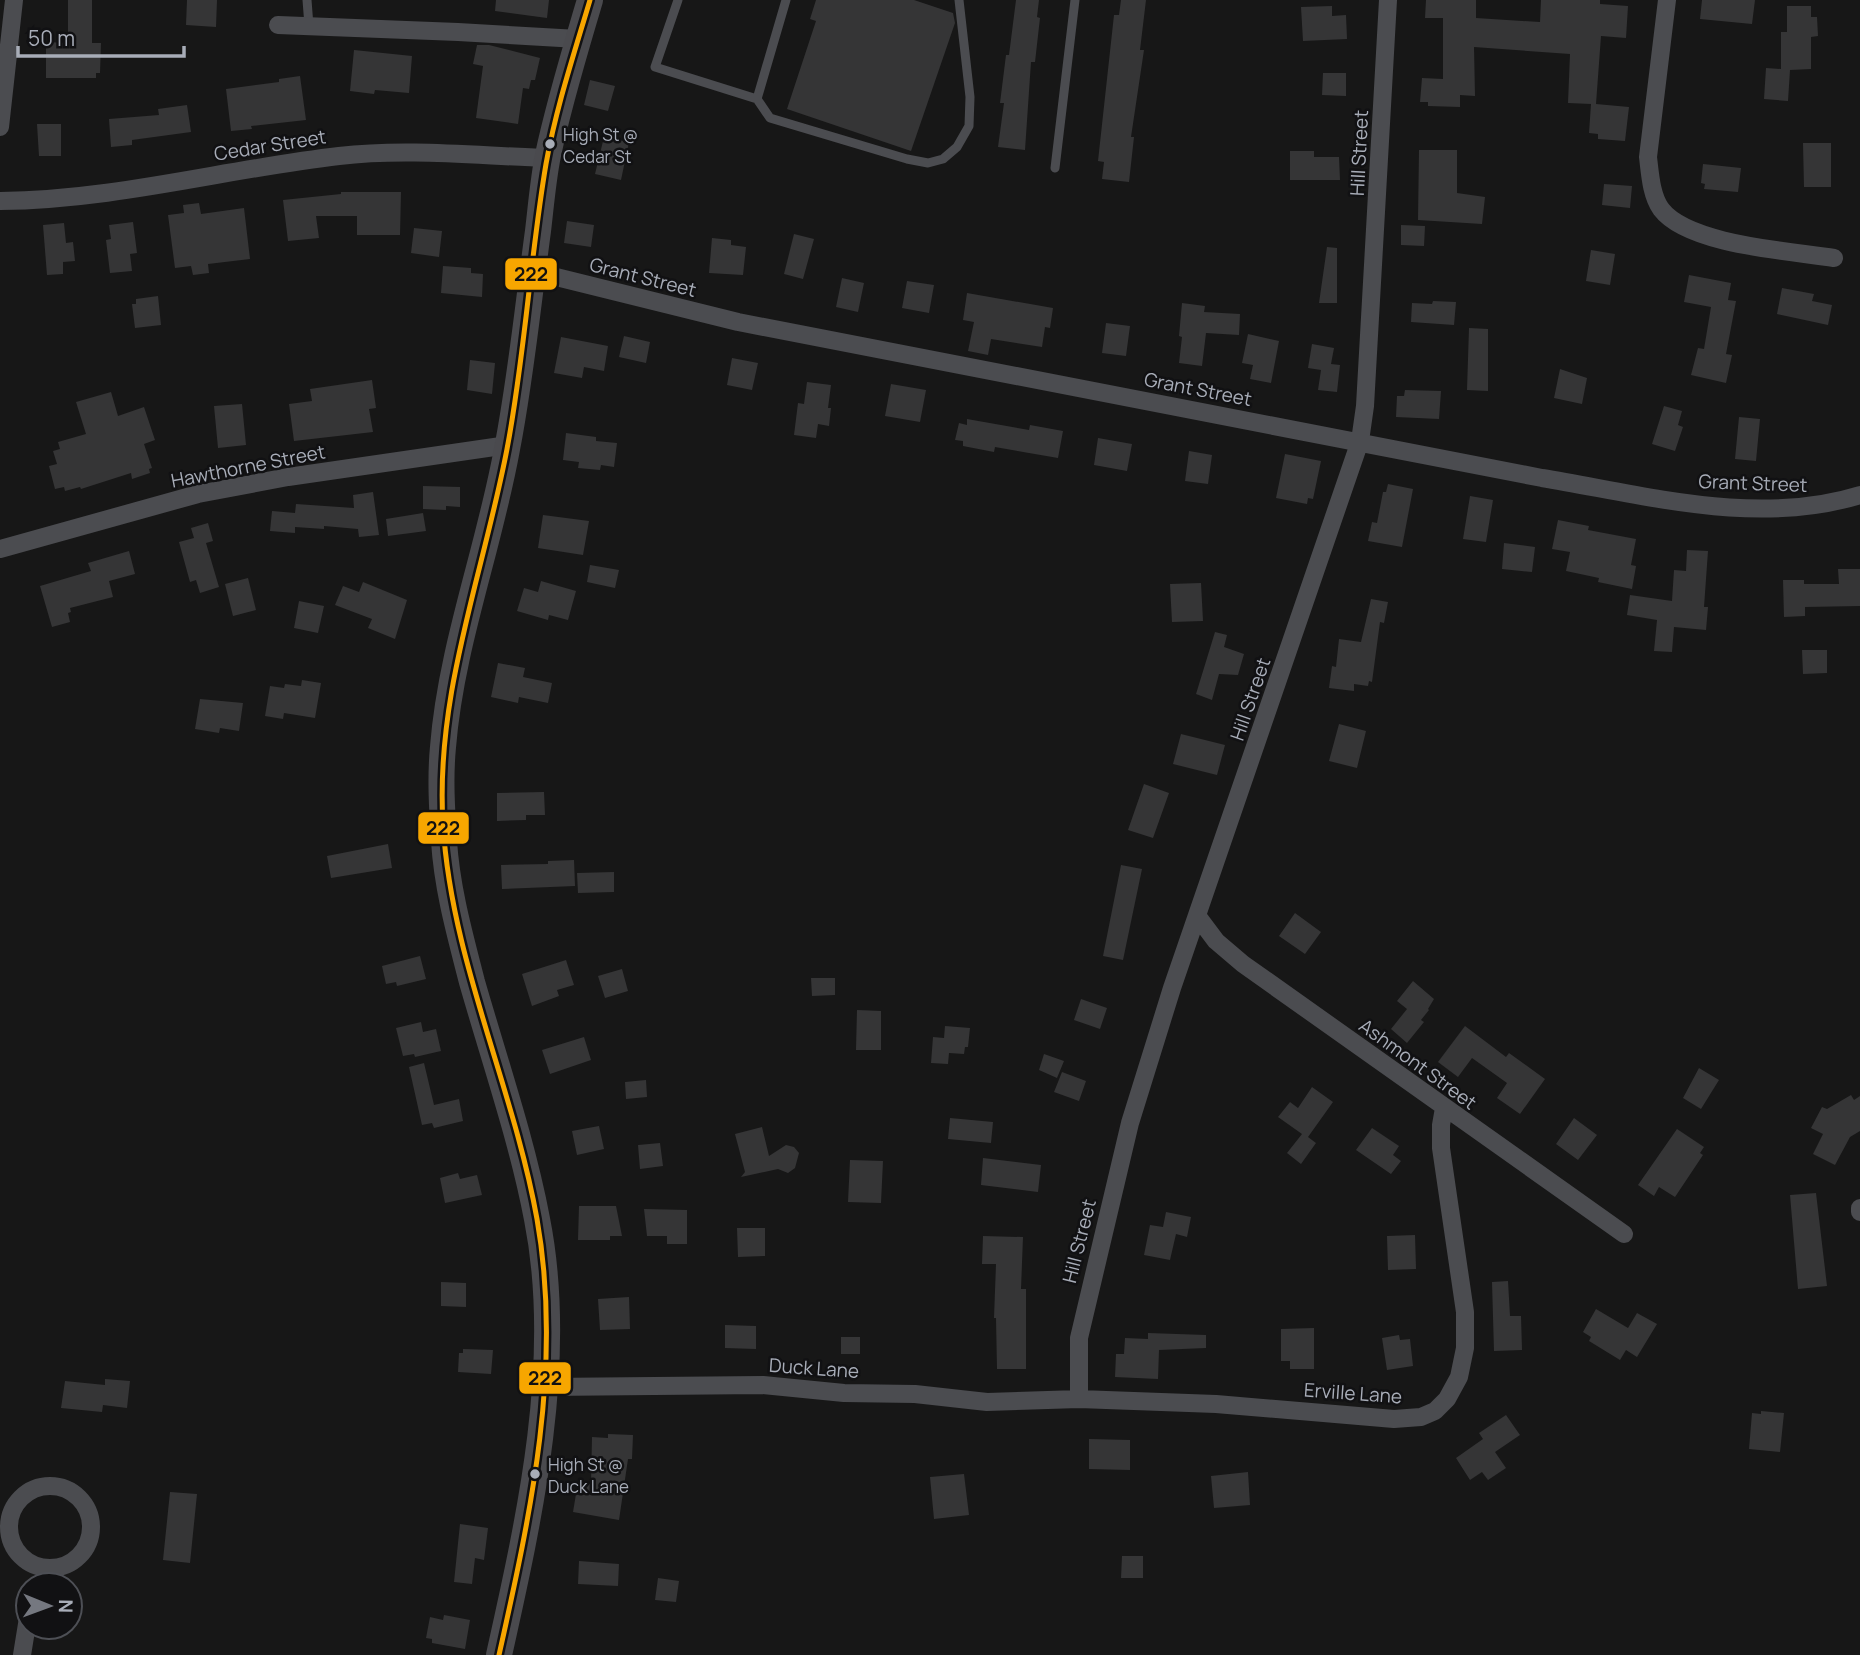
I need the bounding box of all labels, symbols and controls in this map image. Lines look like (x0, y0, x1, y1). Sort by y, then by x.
scale bar (18, 14, 184, 58)
text: 50 m (28, 24, 75, 52)
street label: Hill Street (1344, 109, 1374, 197)
street label: Cedar Street (212, 123, 328, 167)
place label: High St @ Cedar St (563, 123, 638, 168)
marker: High St @ Cedar St (543, 137, 557, 151)
street label: Grant Street (587, 251, 699, 303)
line badge: 222 (504, 257, 558, 291)
text: 222 (514, 261, 548, 287)
street label: Grant Street (1142, 366, 1254, 412)
street label: Hawthorne Street (169, 438, 327, 494)
street label: Grant Street (1698, 468, 1808, 498)
street label: Hill Street (1224, 654, 1276, 744)
line badge: 222 (417, 811, 470, 845)
text: 222 (426, 815, 460, 841)
street label: Ashmont Street (1354, 1013, 1482, 1115)
street label: Hill Street (1056, 1196, 1102, 1286)
street label: Duck Lane (768, 1352, 860, 1384)
line badge: 222 (518, 1361, 572, 1395)
text: 222 (528, 1365, 562, 1391)
street label: Erville Lane (1303, 1377, 1403, 1409)
place label: High St @ Duck Lane (548, 1453, 629, 1498)
marker: High St @ Duck Lane (528, 1467, 542, 1481)
north arrow (14, 1571, 84, 1641)
text: N (53, 1599, 79, 1613)

